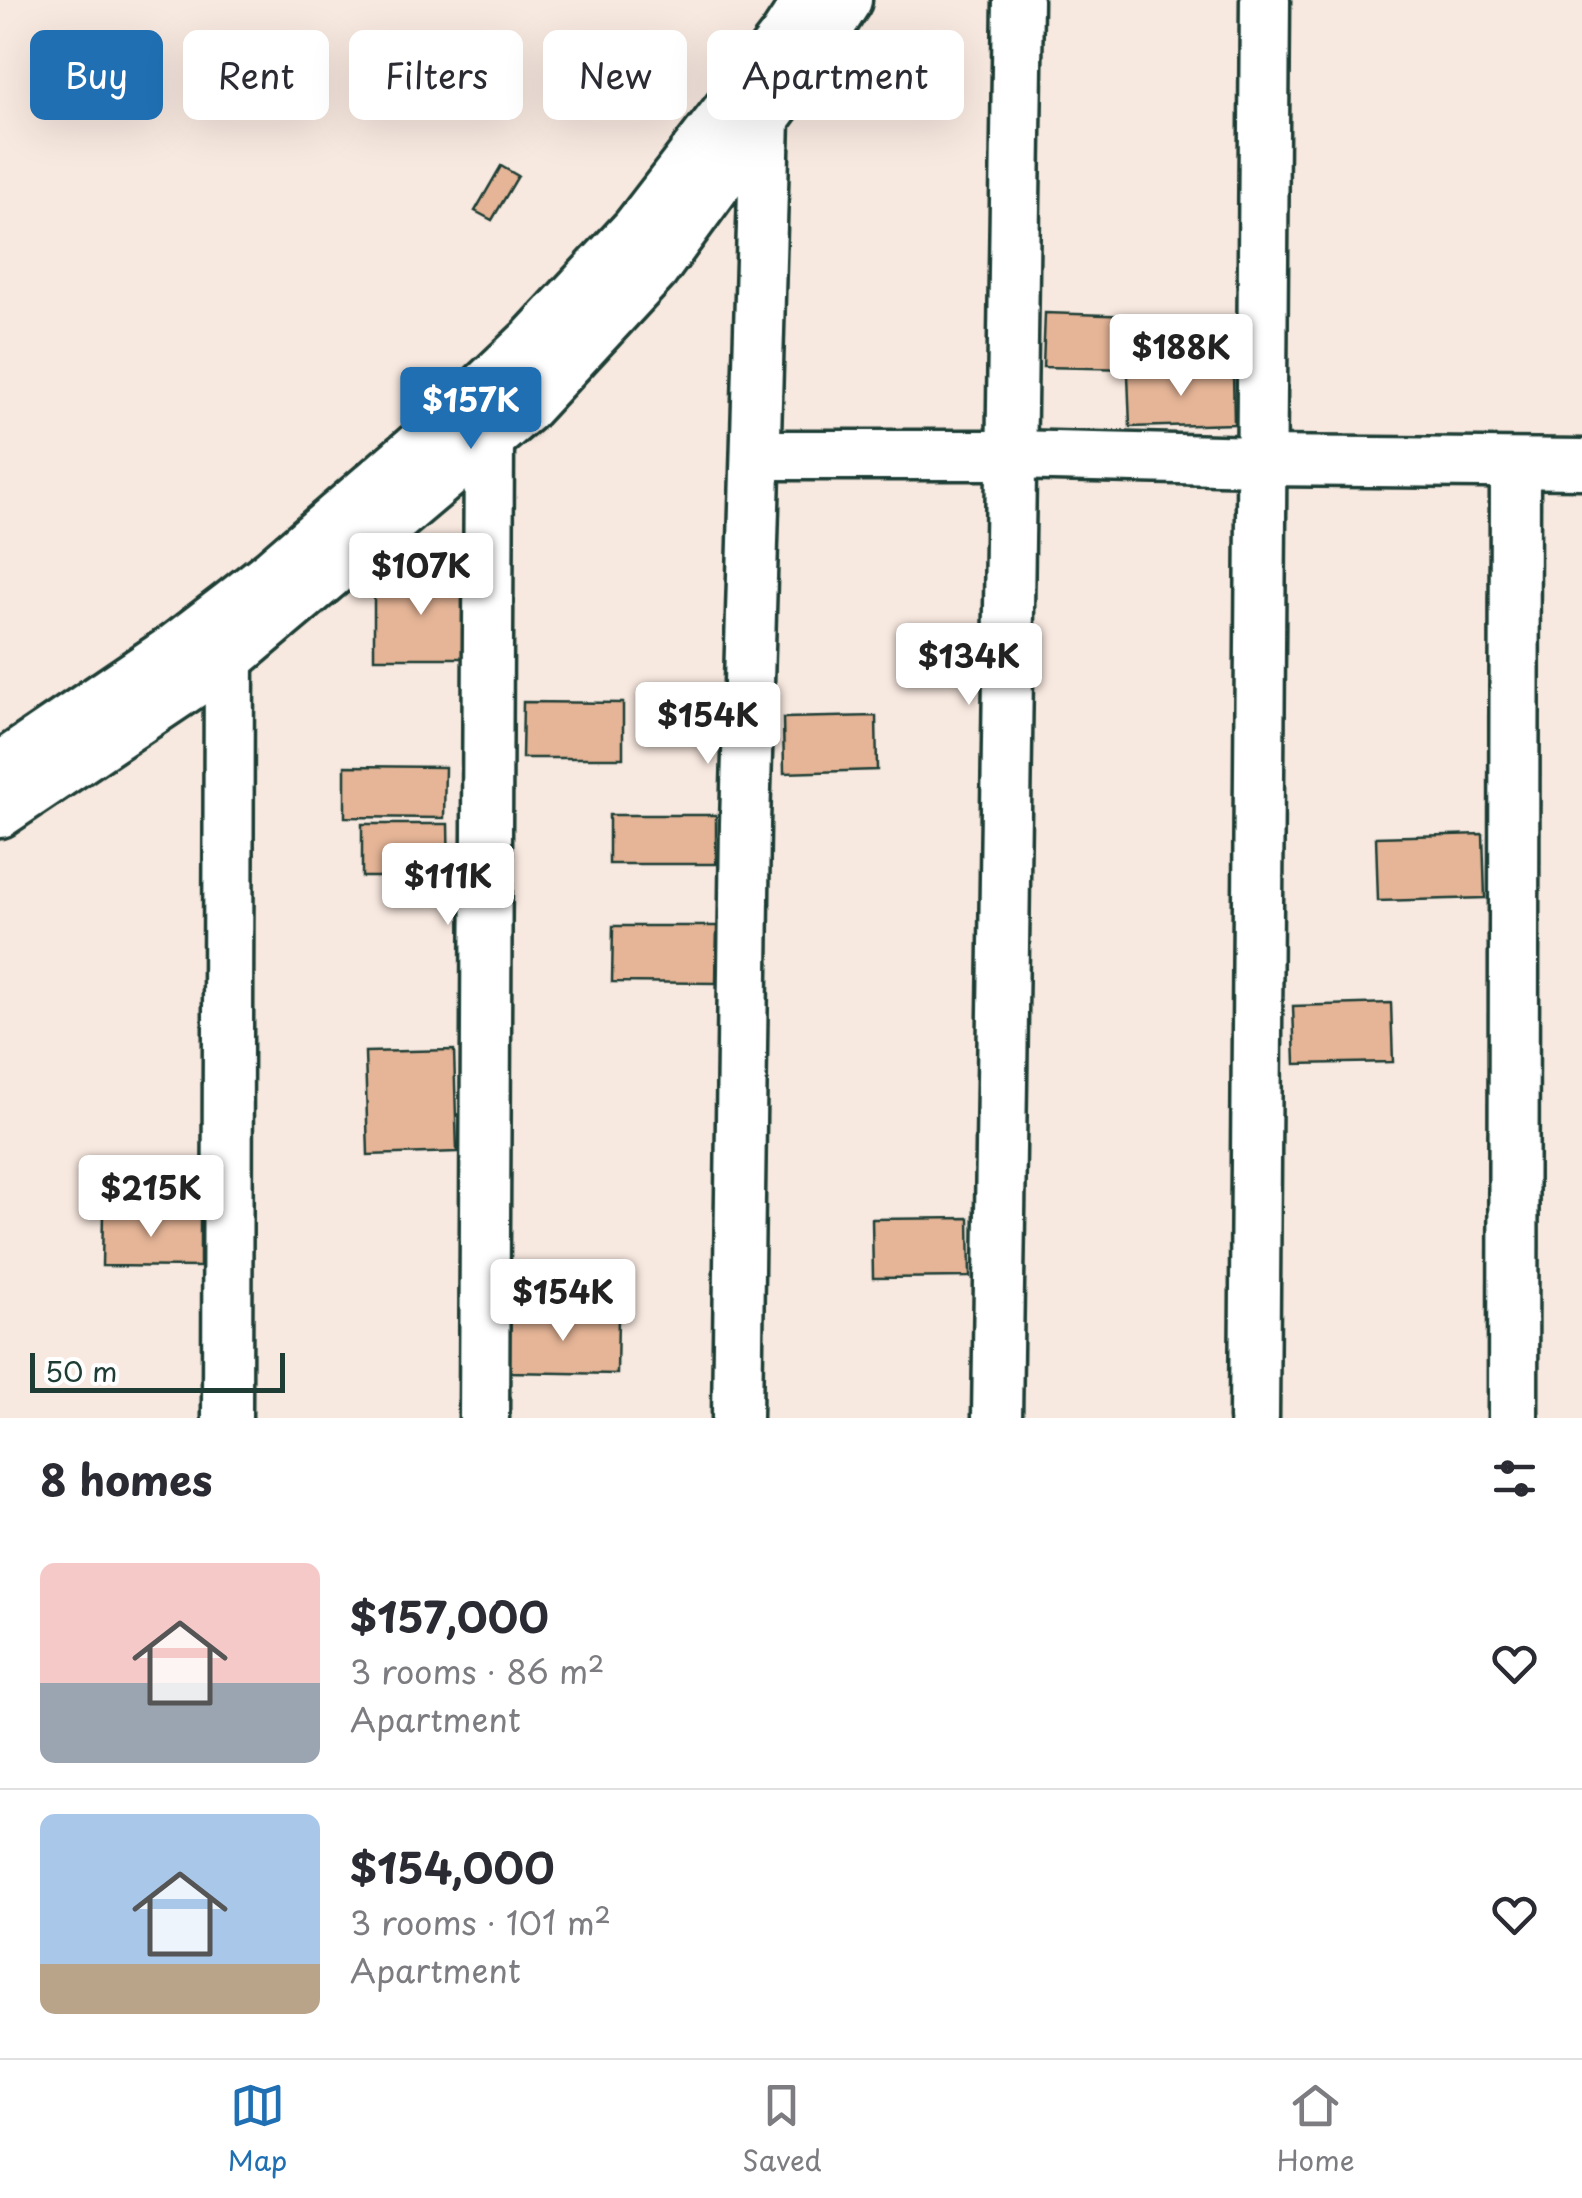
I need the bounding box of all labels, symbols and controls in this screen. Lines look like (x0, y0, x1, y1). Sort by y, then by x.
chip: Buy (30, 30, 163, 120)
chip: Rent (183, 30, 329, 120)
chip: Filters (349, 30, 523, 120)
chip: New (543, 30, 687, 120)
chip: Apartment (707, 30, 964, 120)
pin: $188K (1111, 314, 1251, 399)
text: $188K (1132, 322, 1230, 370)
pin: $157K (401, 367, 541, 452)
text: $157K (422, 375, 520, 423)
pin: $107K (351, 533, 491, 618)
text: $107K (371, 541, 471, 589)
pin: $134K (899, 623, 1039, 708)
text: $134K (918, 631, 1020, 679)
pin: $154K (638, 682, 778, 767)
text: $154K (657, 690, 759, 738)
pin: $111K (378, 843, 518, 928)
text: $111K (404, 851, 492, 899)
pin: $215K (81, 1155, 221, 1240)
text: $215K (101, 1163, 201, 1211)
pin: $154K (493, 1259, 633, 1344)
text: $154K (512, 1267, 614, 1315)
scale bar (30, 1348, 285, 1392)
text: 50 m (45, 1349, 118, 1392)
text: 8 homes (40, 1447, 213, 1510)
icon: filters (1487, 1451, 1542, 1506)
text: $157,000 (350, 1584, 549, 1647)
icon: home (120, 1603, 240, 1723)
icon: heart (1487, 1636, 1542, 1691)
text: 3 rooms · 86 m² (350, 1647, 605, 1695)
text: Apartment (350, 1695, 521, 1743)
text: $154,000 (350, 1835, 555, 1898)
icon: home (120, 1854, 240, 1974)
icon: heart (1487, 1887, 1542, 1942)
text: 3 rooms · 101 m² (350, 1898, 611, 1946)
text: Apartment (350, 1946, 521, 1994)
tab: Map (227, 2078, 287, 2181)
tab: Saved (742, 2078, 822, 2181)
tab: Home (1277, 2078, 1355, 2181)

